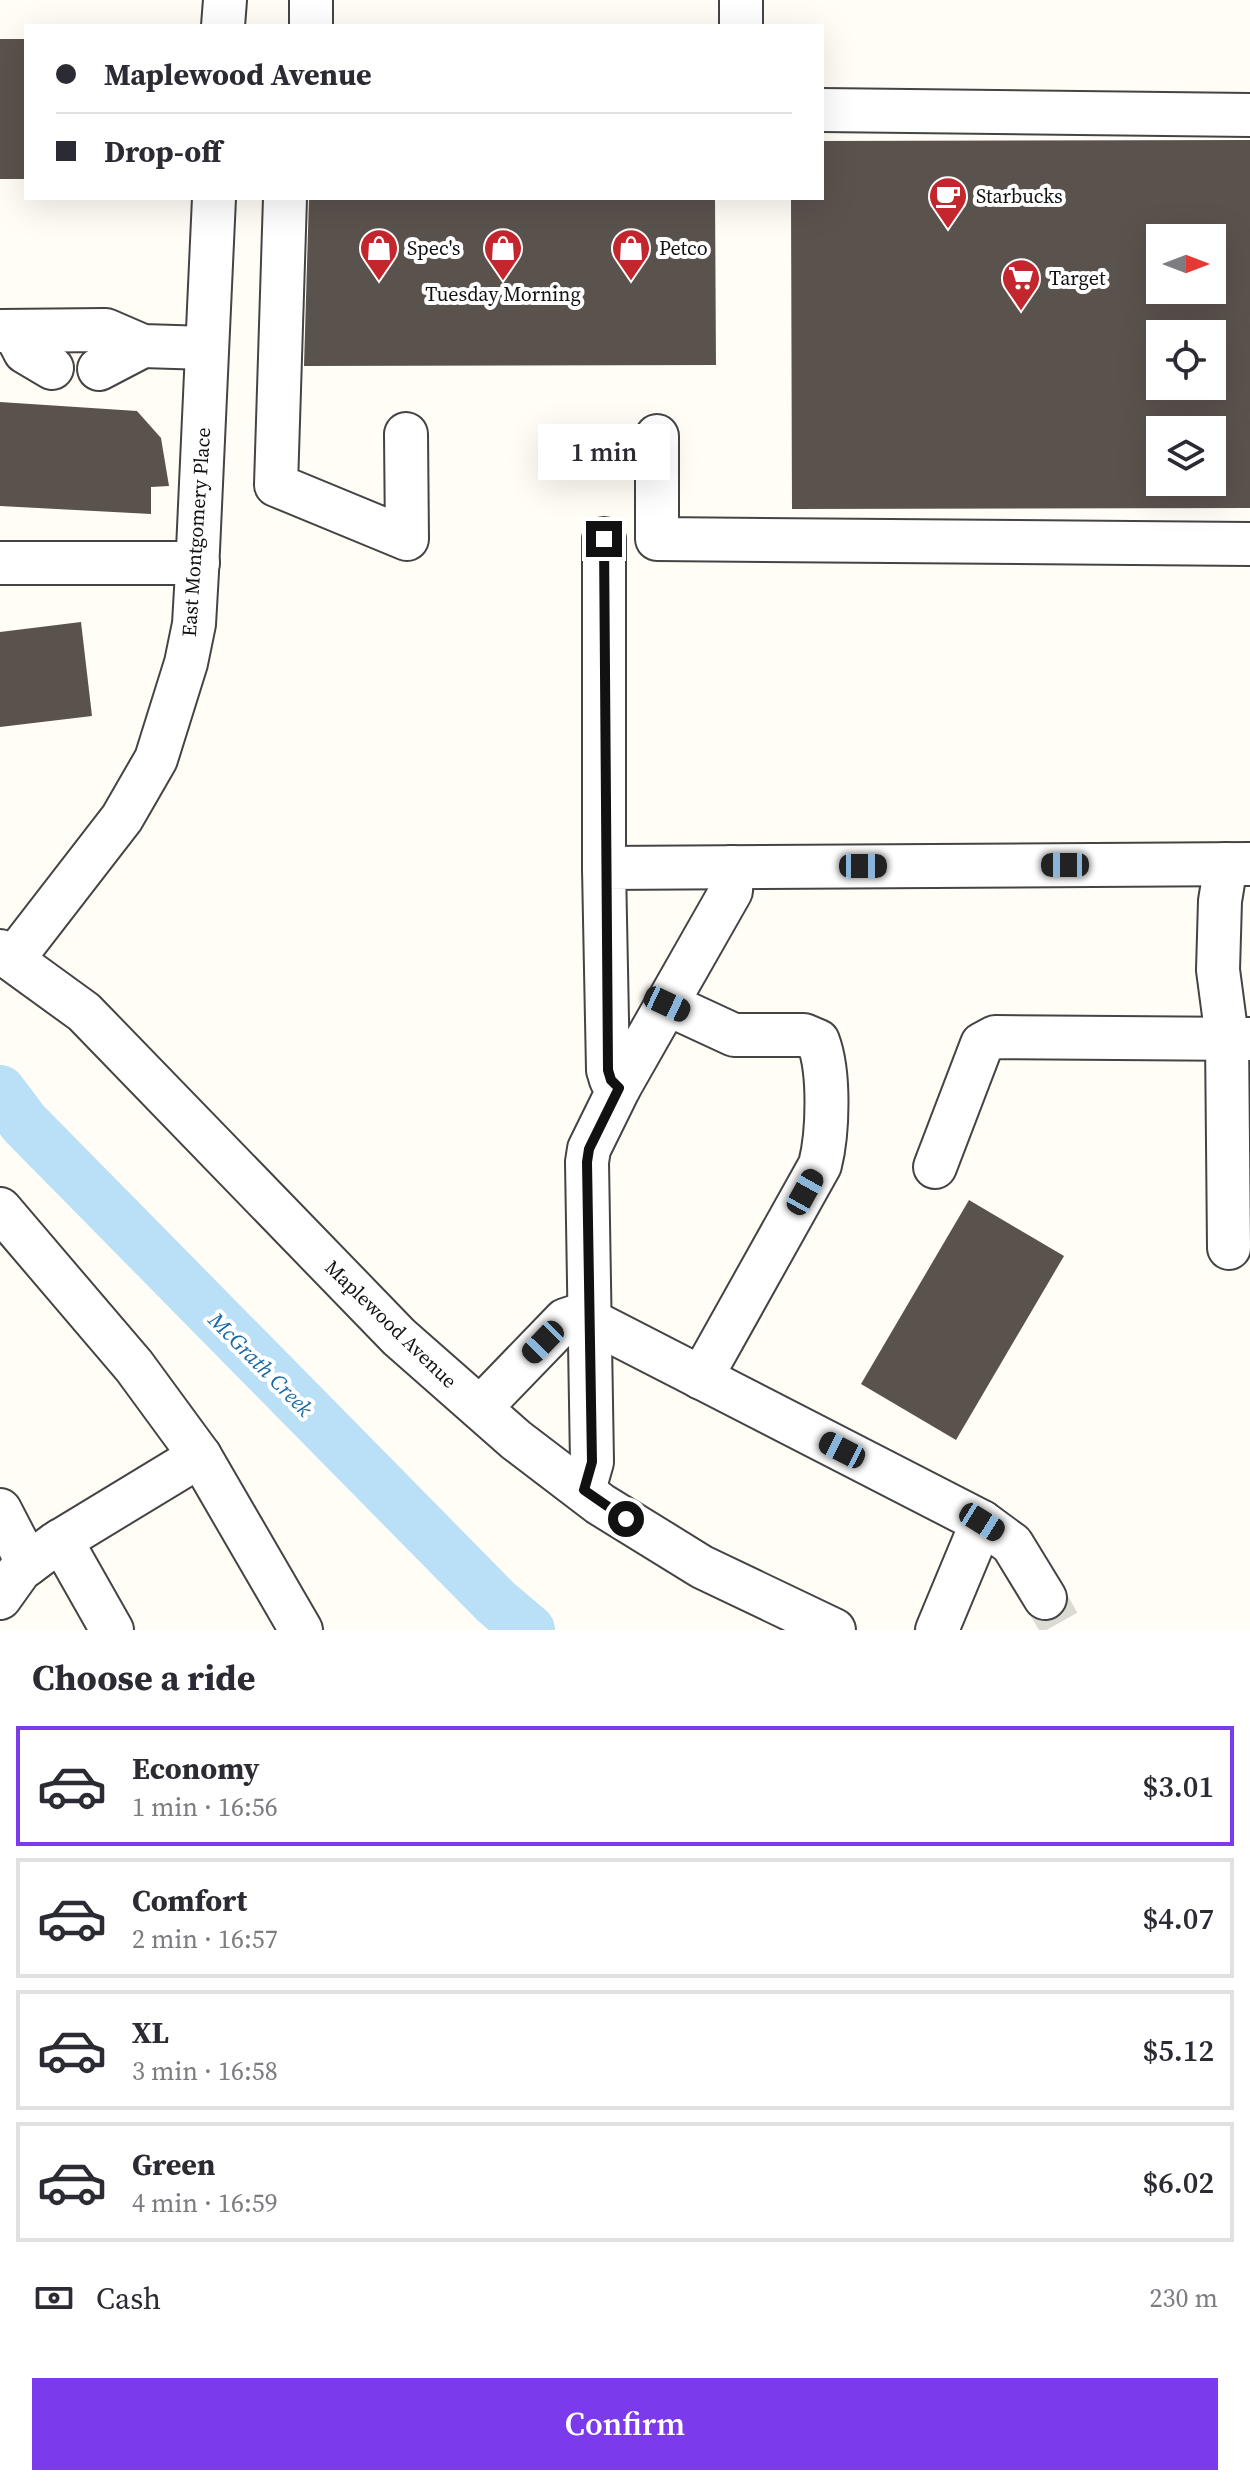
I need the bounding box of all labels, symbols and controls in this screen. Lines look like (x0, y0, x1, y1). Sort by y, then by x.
text: Maplewood Avenue (104, 54, 372, 95)
text: Drop-off (104, 131, 222, 172)
cafe icon: Starbucks (927, 175, 969, 230)
place label: Starbucks (976, 182, 1063, 210)
north arrow (1146, 224, 1226, 304)
map controls (1146, 224, 1226, 496)
shop icon: Spec's (358, 227, 400, 282)
shop icon: Tuesday Morning (482, 227, 524, 282)
shop icon: Petco (610, 227, 652, 282)
place label: Spec's (407, 234, 460, 262)
place label: Petco (659, 234, 708, 262)
supermarket icon: Target (1000, 257, 1042, 312)
place label: Target (1049, 264, 1106, 292)
place label: Tuesday Morning (425, 280, 581, 308)
button: locate (1146, 320, 1226, 400)
button: layers (1146, 416, 1226, 496)
callout: 1 min (538, 423, 670, 479)
street label: East Montgomery Place (175, 426, 217, 638)
text: 1 min (571, 434, 637, 470)
route end (586, 521, 622, 557)
car (1041, 853, 1089, 877)
car (839, 854, 887, 878)
car (640, 983, 694, 1025)
car (783, 1165, 827, 1219)
street label: Maplewood Avenue (319, 1254, 463, 1394)
water label: McGrath Creek (202, 1305, 320, 1423)
car (518, 1316, 568, 1368)
car (815, 1428, 869, 1472)
car (955, 1499, 1009, 1545)
route start (608, 1501, 644, 1537)
text: Choose a ride (32, 1653, 255, 1702)
text: Economy (132, 1748, 260, 1789)
icon: car (36, 1750, 108, 1822)
text: $3.01 (1143, 1766, 1214, 1807)
text: 1 min · 16:56 (132, 1789, 278, 1825)
text: Comfort (132, 1880, 247, 1921)
icon: car (36, 1882, 108, 1954)
text: $4.07 (1143, 1898, 1214, 1939)
text: 2 min · 16:57 (132, 1921, 278, 1957)
text: XL (132, 2012, 169, 2053)
icon: car (36, 2014, 108, 2086)
text: $5.12 (1143, 2030, 1214, 2071)
text: 3 min · 16:58 (132, 2053, 278, 2089)
text: Green (132, 2144, 215, 2185)
icon: car (36, 2146, 108, 2218)
text: $6.02 (1143, 2162, 1214, 2203)
text: 4 min · 16:59 (132, 2185, 278, 2221)
icon: cash (32, 2276, 76, 2320)
text: Cash (96, 2278, 161, 2319)
text: 230 m (1150, 2280, 1218, 2316)
button: Confirm (32, 2378, 1218, 2470)

